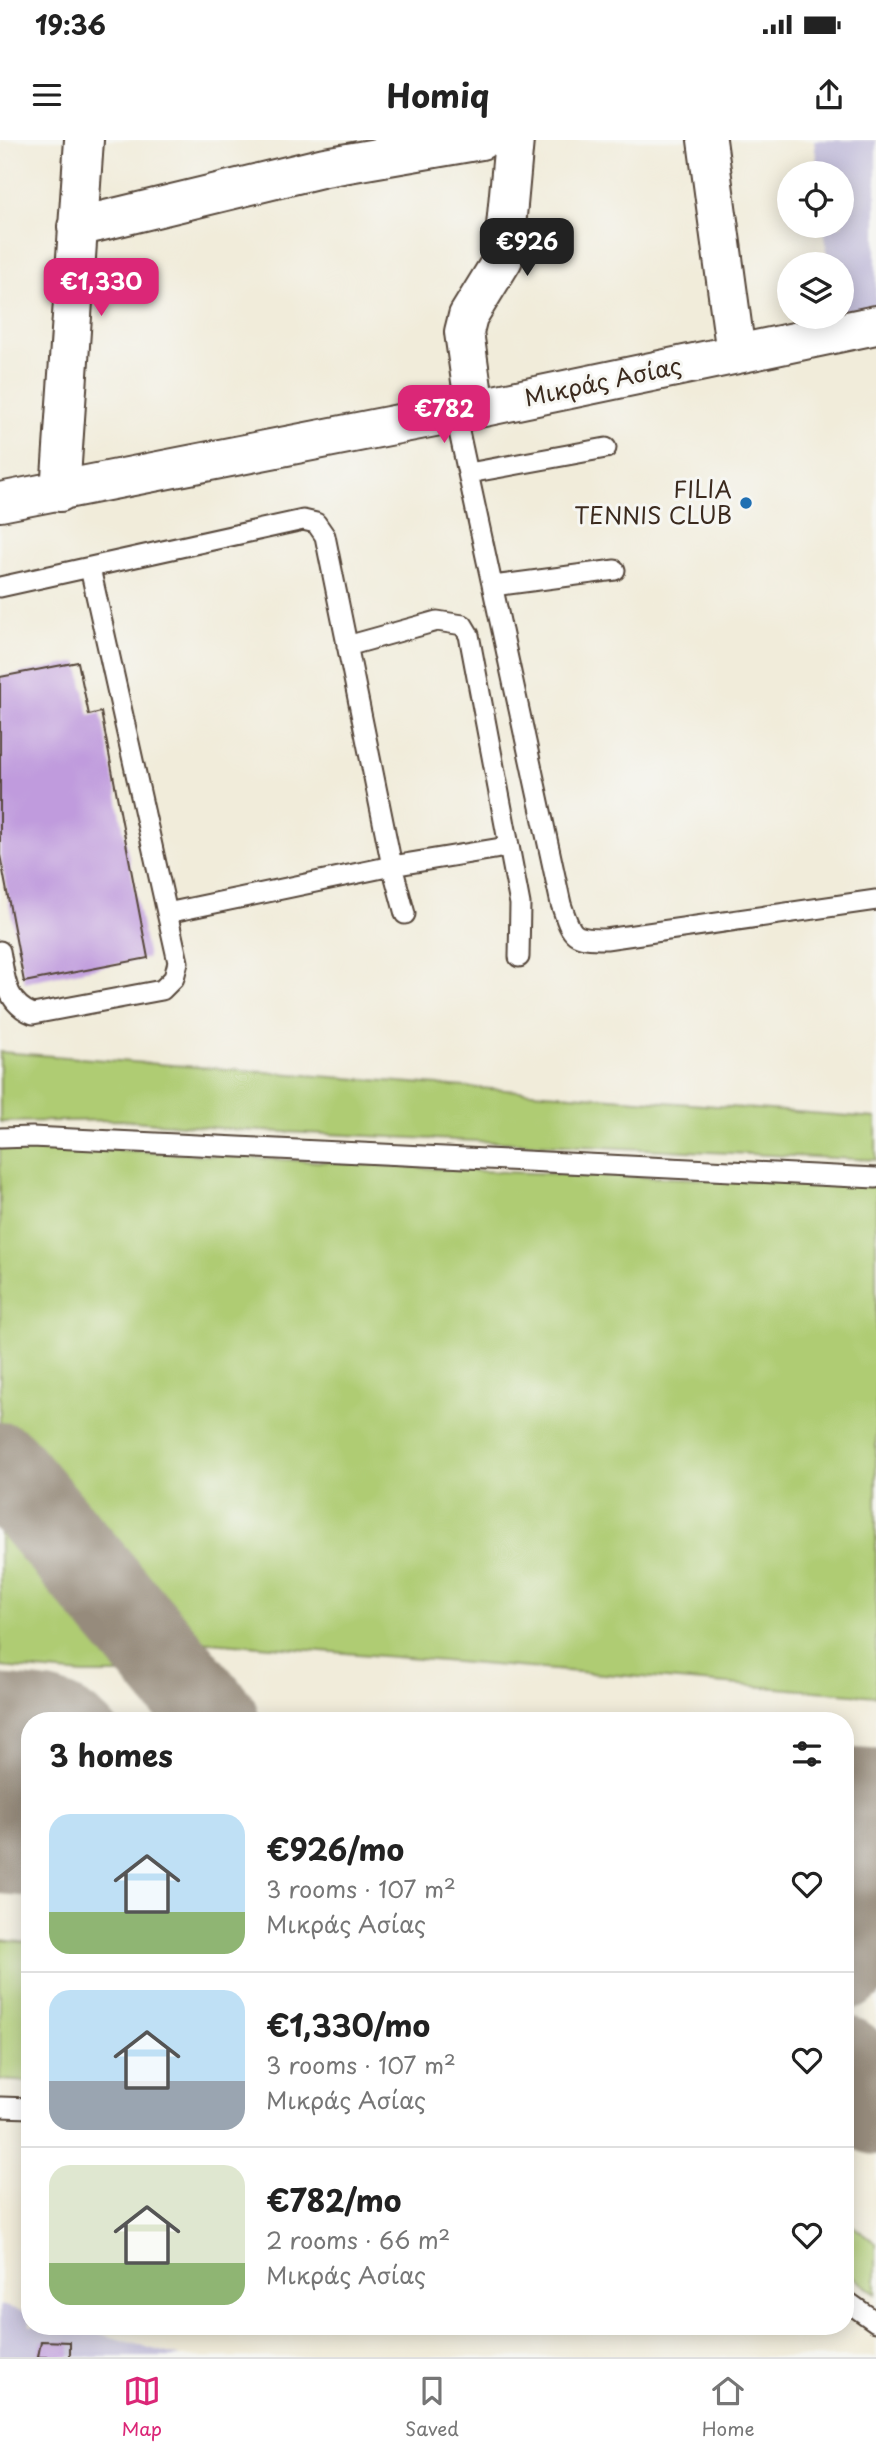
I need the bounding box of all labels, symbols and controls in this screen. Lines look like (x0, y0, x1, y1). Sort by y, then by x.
text: 19:36 (35, 5, 106, 44)
text: Homiq (386, 71, 490, 119)
icon: menu (28, 76, 66, 114)
icon: share (810, 76, 848, 114)
map controls (777, 161, 854, 329)
button: locate (777, 161, 854, 238)
pin: €926 (486, 218, 568, 278)
text: €926 (496, 223, 558, 258)
button: layers (777, 252, 854, 329)
pin: €1,330 (44, 258, 158, 318)
text: €1,330 (60, 263, 142, 298)
street label: Μικράς Ασίας (521, 347, 685, 414)
pin: €782 (403, 386, 485, 445)
text: €782 (414, 390, 474, 425)
place label: FILIA TENNIS CLUB (574, 471, 732, 532)
marker: FILIA TENNIS CLUB (738, 495, 754, 511)
text: 3 homes (49, 1732, 173, 1777)
icon: filters (788, 1735, 826, 1773)
text: €926/mo (266, 1826, 404, 1871)
icon: home (105, 1842, 189, 1926)
icon: heart (788, 1865, 826, 1903)
text: 3 rooms · 107 m² (266, 1871, 456, 1906)
text: Μικράς Ασίας (266, 1906, 426, 1941)
text: €1,330/mo (266, 2002, 430, 2047)
icon: home (105, 2018, 189, 2102)
icon: heart (788, 2041, 826, 2079)
text: 3 rooms · 107 m² (266, 2047, 456, 2082)
text: Μικράς Ασίας (266, 2082, 426, 2117)
text: €782/mo (266, 2177, 401, 2222)
icon: home (105, 2193, 189, 2277)
icon: heart (788, 2216, 826, 2254)
text: 2 rooms · 66 m² (266, 2222, 450, 2257)
text: Μικράς Ασίας (266, 2257, 426, 2292)
tab: Map (121, 2372, 162, 2442)
tab: Saved (405, 2372, 459, 2442)
tab: Home (702, 2372, 755, 2442)

